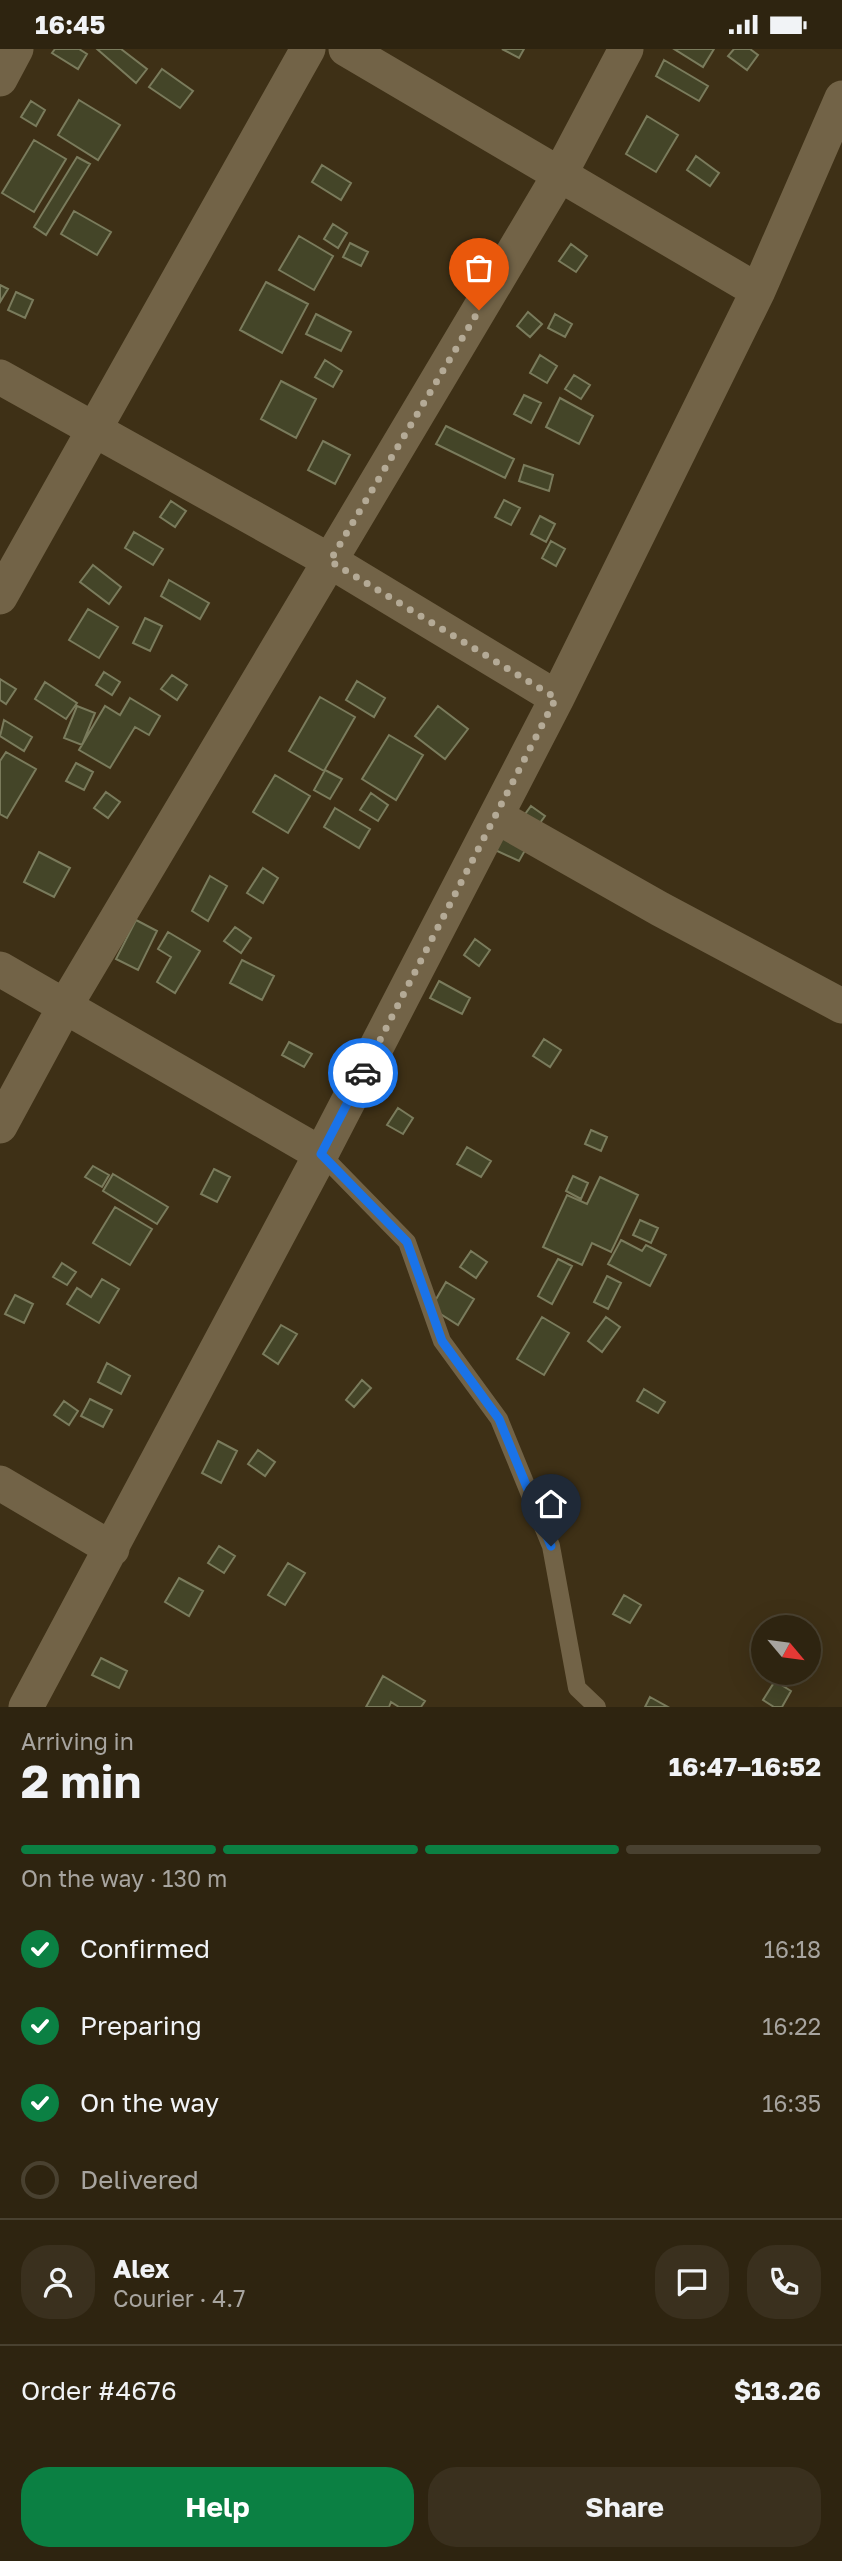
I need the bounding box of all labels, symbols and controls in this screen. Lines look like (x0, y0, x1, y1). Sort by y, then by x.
text: 16:45 (35, 9, 105, 40)
pin (449, 238, 509, 310)
icon: bag (460, 249, 498, 287)
courier (328, 1038, 398, 1108)
icon: car (344, 1054, 382, 1092)
pin (521, 1474, 581, 1546)
icon: home (532, 1485, 570, 1523)
north arrow (751, 1615, 821, 1685)
map controls (751, 1615, 821, 1685)
text: Arriving in (21, 1727, 134, 1755)
text: 16:47–16:52 (669, 1751, 821, 1782)
text: 2 min (21, 1753, 141, 1808)
text: On the way · 130 m (21, 1864, 227, 1892)
icon: check (21, 1930, 59, 1968)
text: Confirmed (80, 1933, 210, 1964)
text: 16:18 (764, 1935, 821, 1963)
icon: check (21, 2007, 59, 2045)
text: Preparing (80, 2010, 202, 2041)
text: 16:22 (762, 2012, 821, 2040)
icon: check (21, 2084, 59, 2122)
text: On the way (80, 2087, 219, 2118)
text: 16:35 (762, 2089, 821, 2117)
text: Delivered (80, 2164, 199, 2195)
button: person (21, 2245, 95, 2319)
button: chat (655, 2245, 729, 2319)
button: phone (747, 2245, 821, 2319)
text: Alex (113, 2253, 170, 2284)
text: Courier · 4.7 (113, 2284, 245, 2312)
text: Order #4676 (21, 2375, 177, 2406)
text: $13.26 (734, 2375, 821, 2406)
button: Help (21, 2467, 414, 2547)
button: Share (428, 2467, 821, 2547)

